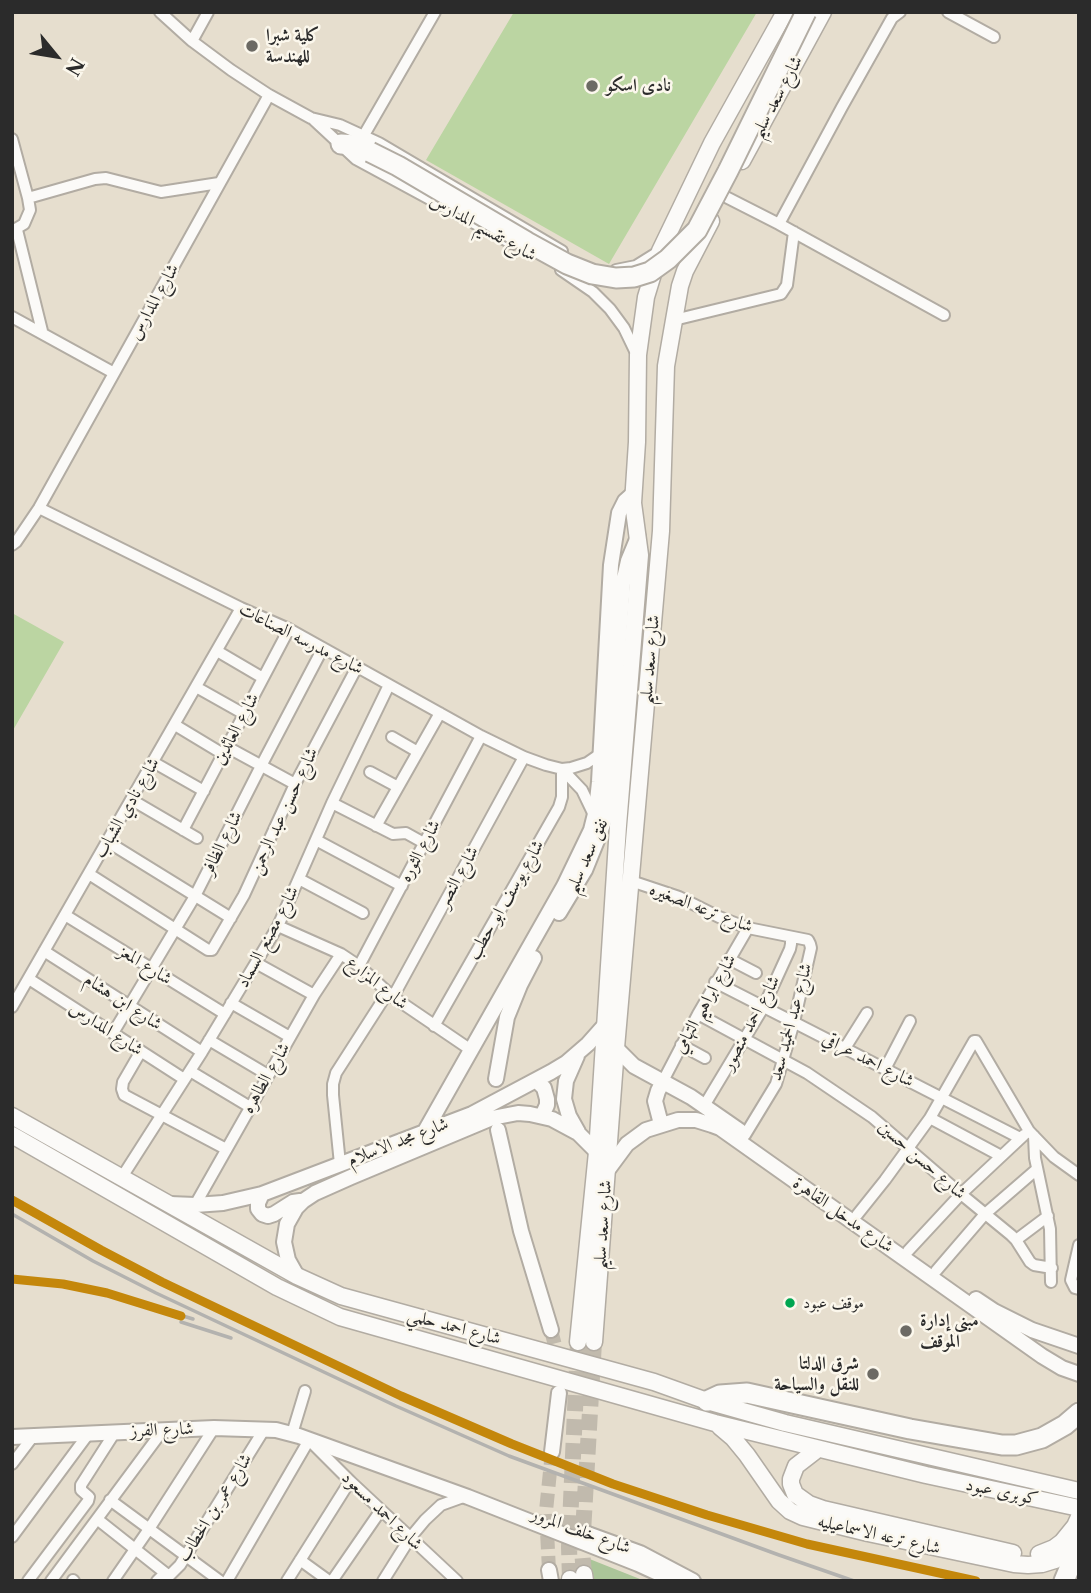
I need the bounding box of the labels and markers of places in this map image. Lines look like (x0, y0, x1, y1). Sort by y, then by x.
place label: كلية شبرا للهندسة (266, 25, 320, 68)
marker: كلية شبرا للهندسة (244, 38, 260, 54)
place label: نادى اسكو (606, 75, 671, 97)
marker: نادى اسكو (584, 78, 600, 94)
place label: موقف عبود (803, 1293, 864, 1313)
marker: موقف عبود (783, 1296, 797, 1310)
place label: مبنى إدارة الموقف (920, 1310, 979, 1352)
marker: مبنى إدارة الموقف (898, 1323, 914, 1339)
place label: شرق الدلتا للنقل والسياحة (774, 1353, 859, 1396)
marker: شرق الدلتا للنقل والسياحة (865, 1366, 881, 1382)

